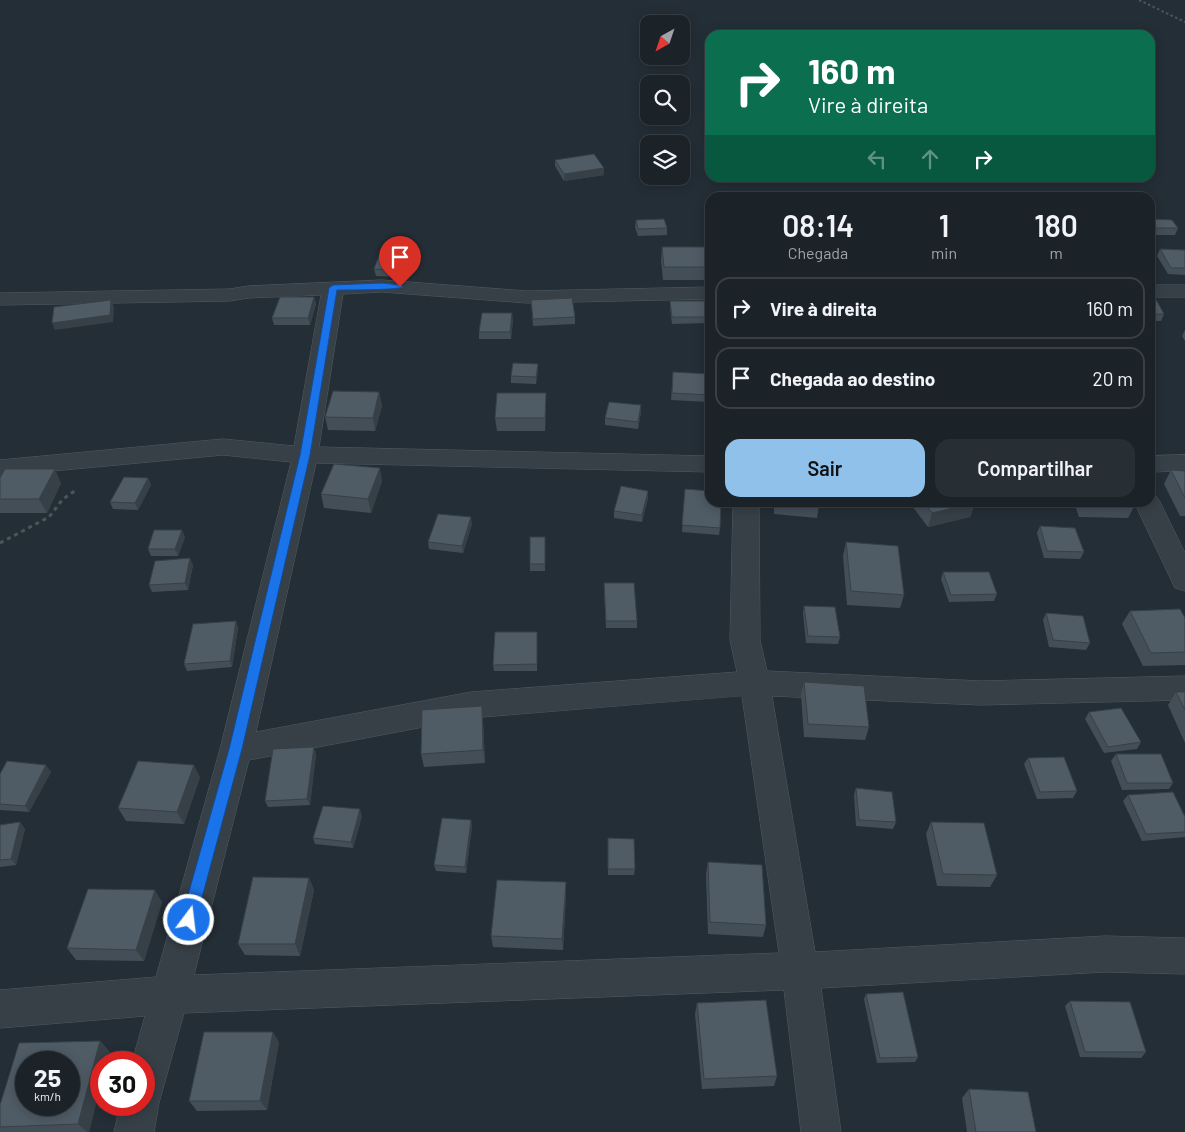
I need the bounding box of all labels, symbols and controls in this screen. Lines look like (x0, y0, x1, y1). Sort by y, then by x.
north arrow (640, 15, 690, 65)
map controls (640, 15, 690, 185)
text: 160 m (808, 49, 895, 91)
icon: right (725, 50, 790, 115)
button: search (640, 75, 690, 125)
text: Vire à direita (808, 91, 928, 117)
button: layers (640, 135, 690, 185)
icon: left (863, 145, 891, 173)
icon: ahead (916, 145, 944, 173)
icon: right (969, 145, 997, 173)
text: 08:14 (782, 207, 854, 243)
text: 1 (939, 207, 949, 243)
text: 180 (1034, 207, 1078, 243)
pin (379, 236, 421, 287)
icon: arrive (386, 243, 414, 271)
text: Chegada (788, 243, 848, 262)
text: min (931, 243, 957, 262)
text: m (1049, 243, 1063, 262)
icon: right (727, 294, 755, 322)
text: Vire à direita (770, 297, 877, 320)
text: 160 m (1086, 297, 1133, 320)
icon: arrive (727, 364, 755, 392)
text: Chegada ao destino (770, 367, 935, 390)
text: 20 m (1093, 367, 1133, 390)
button: Sair (725, 439, 925, 497)
button: Compartilhar (935, 439, 1135, 497)
position arrow (162, 893, 214, 945)
speed limit sign: 30 (90, 1051, 155, 1116)
text: 25 (34, 1062, 61, 1092)
text: km/h (34, 1089, 61, 1103)

